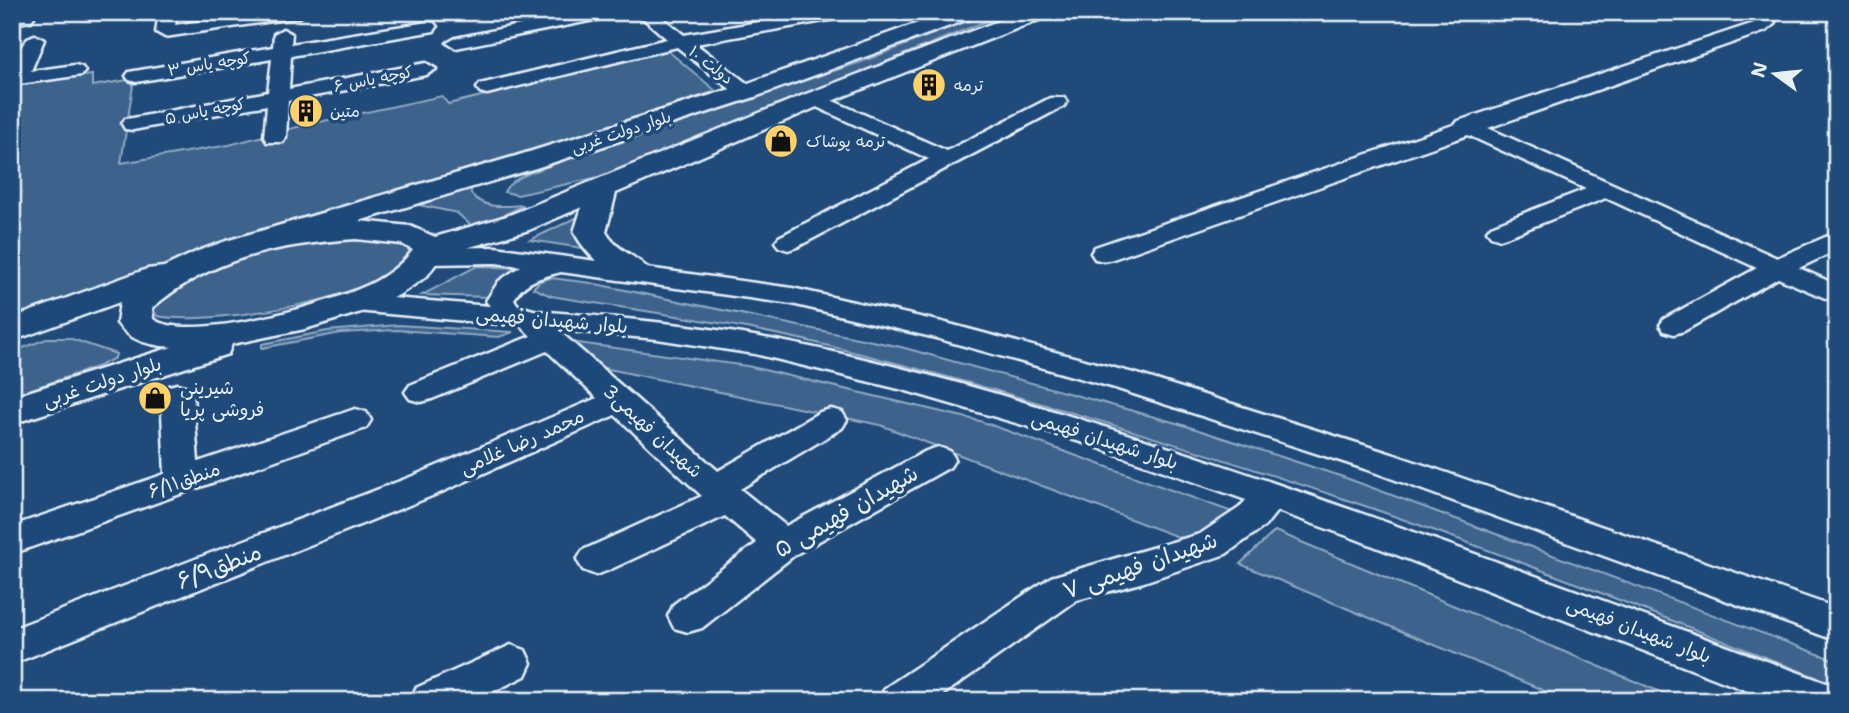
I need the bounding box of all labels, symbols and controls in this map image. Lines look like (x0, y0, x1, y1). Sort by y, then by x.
north arrow (1741, 38, 1811, 108)
street label: ۱۰ دولت (684, 41, 738, 89)
street label: کوچه یاس ۳ (166, 47, 252, 81)
text: N (1745, 59, 1773, 80)
street label: کوچه یاس ۶ (332, 61, 415, 97)
building icon: ترمه (910, 66, 948, 104)
place label: ترمه (954, 75, 983, 96)
building icon: متین (287, 92, 325, 130)
street label: کوچه یاس ۵ (163, 93, 247, 129)
place label: متین (330, 101, 360, 122)
street label: بلوار دولت غربی (568, 106, 674, 158)
shop icon: ترمه پوشاک (762, 122, 800, 160)
place label: ترمه پوشاک (806, 131, 886, 152)
street label: بلوار شهیدان فهیمی (475, 301, 629, 339)
street label: بلوار دولت غربی (39, 351, 165, 413)
place label: شیرینی فروشی پریا (180, 375, 264, 422)
street label: 3شهیدان فهیمی (598, 378, 708, 484)
shop icon: شیرینی فروشی پریا (136, 379, 174, 417)
street label: محمد رضا غلامی (456, 403, 588, 481)
street label: بلوار شهیدان فهیمی (1029, 405, 1181, 475)
street label: منطق۶/۱۱ (144, 456, 224, 504)
street label: شهیدان فهیمی ۵ (769, 458, 923, 564)
street label: شهیدان فهیمی ۷ (1059, 524, 1221, 606)
street label: منطق۶/۹ (172, 536, 266, 596)
street label: بلوار شهیدان فهیمی (1563, 591, 1715, 669)

